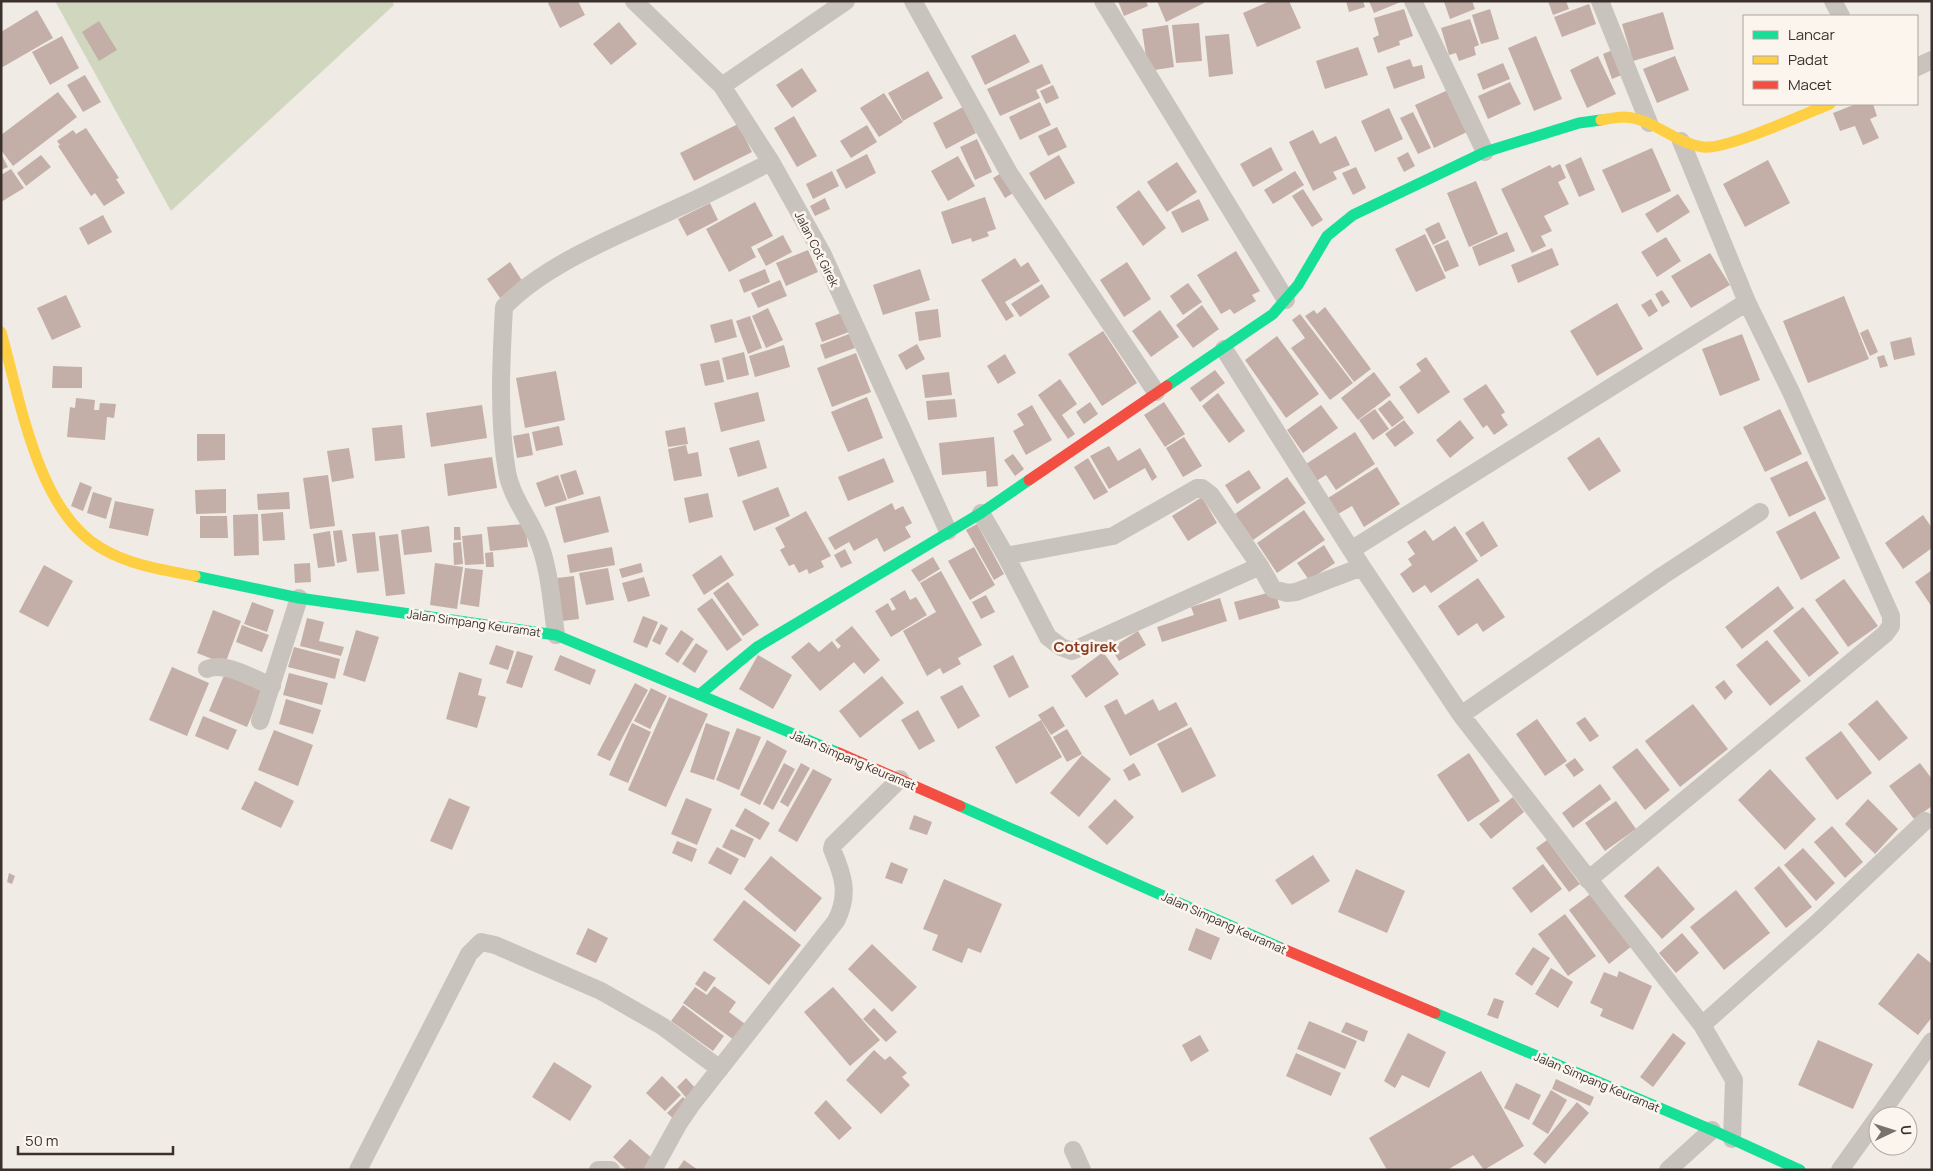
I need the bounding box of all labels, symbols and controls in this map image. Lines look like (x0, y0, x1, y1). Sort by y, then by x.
legend (1743, 15, 1918, 105)
text: Lancar (1788, 24, 1835, 45)
text: Padat (1788, 49, 1828, 70)
text: Macet (1788, 74, 1832, 95)
street label: Jalan Cot Girek (791, 208, 844, 291)
street label: Jalan Simpang Keuramat (406, 605, 542, 641)
district label: Cotgirek (1053, 636, 1118, 657)
street label: Jalan Simpang Keuramat (787, 726, 919, 794)
street label: Jalan Simpang Keuramat (1159, 888, 1289, 958)
street label: Jalan Simpang Keuramat (1531, 1048, 1663, 1116)
north arrow (1868, 1106, 1918, 1156)
scale bar (18, 1124, 172, 1156)
text: U (1897, 1124, 1916, 1136)
text: 50 m (25, 1130, 59, 1151)

